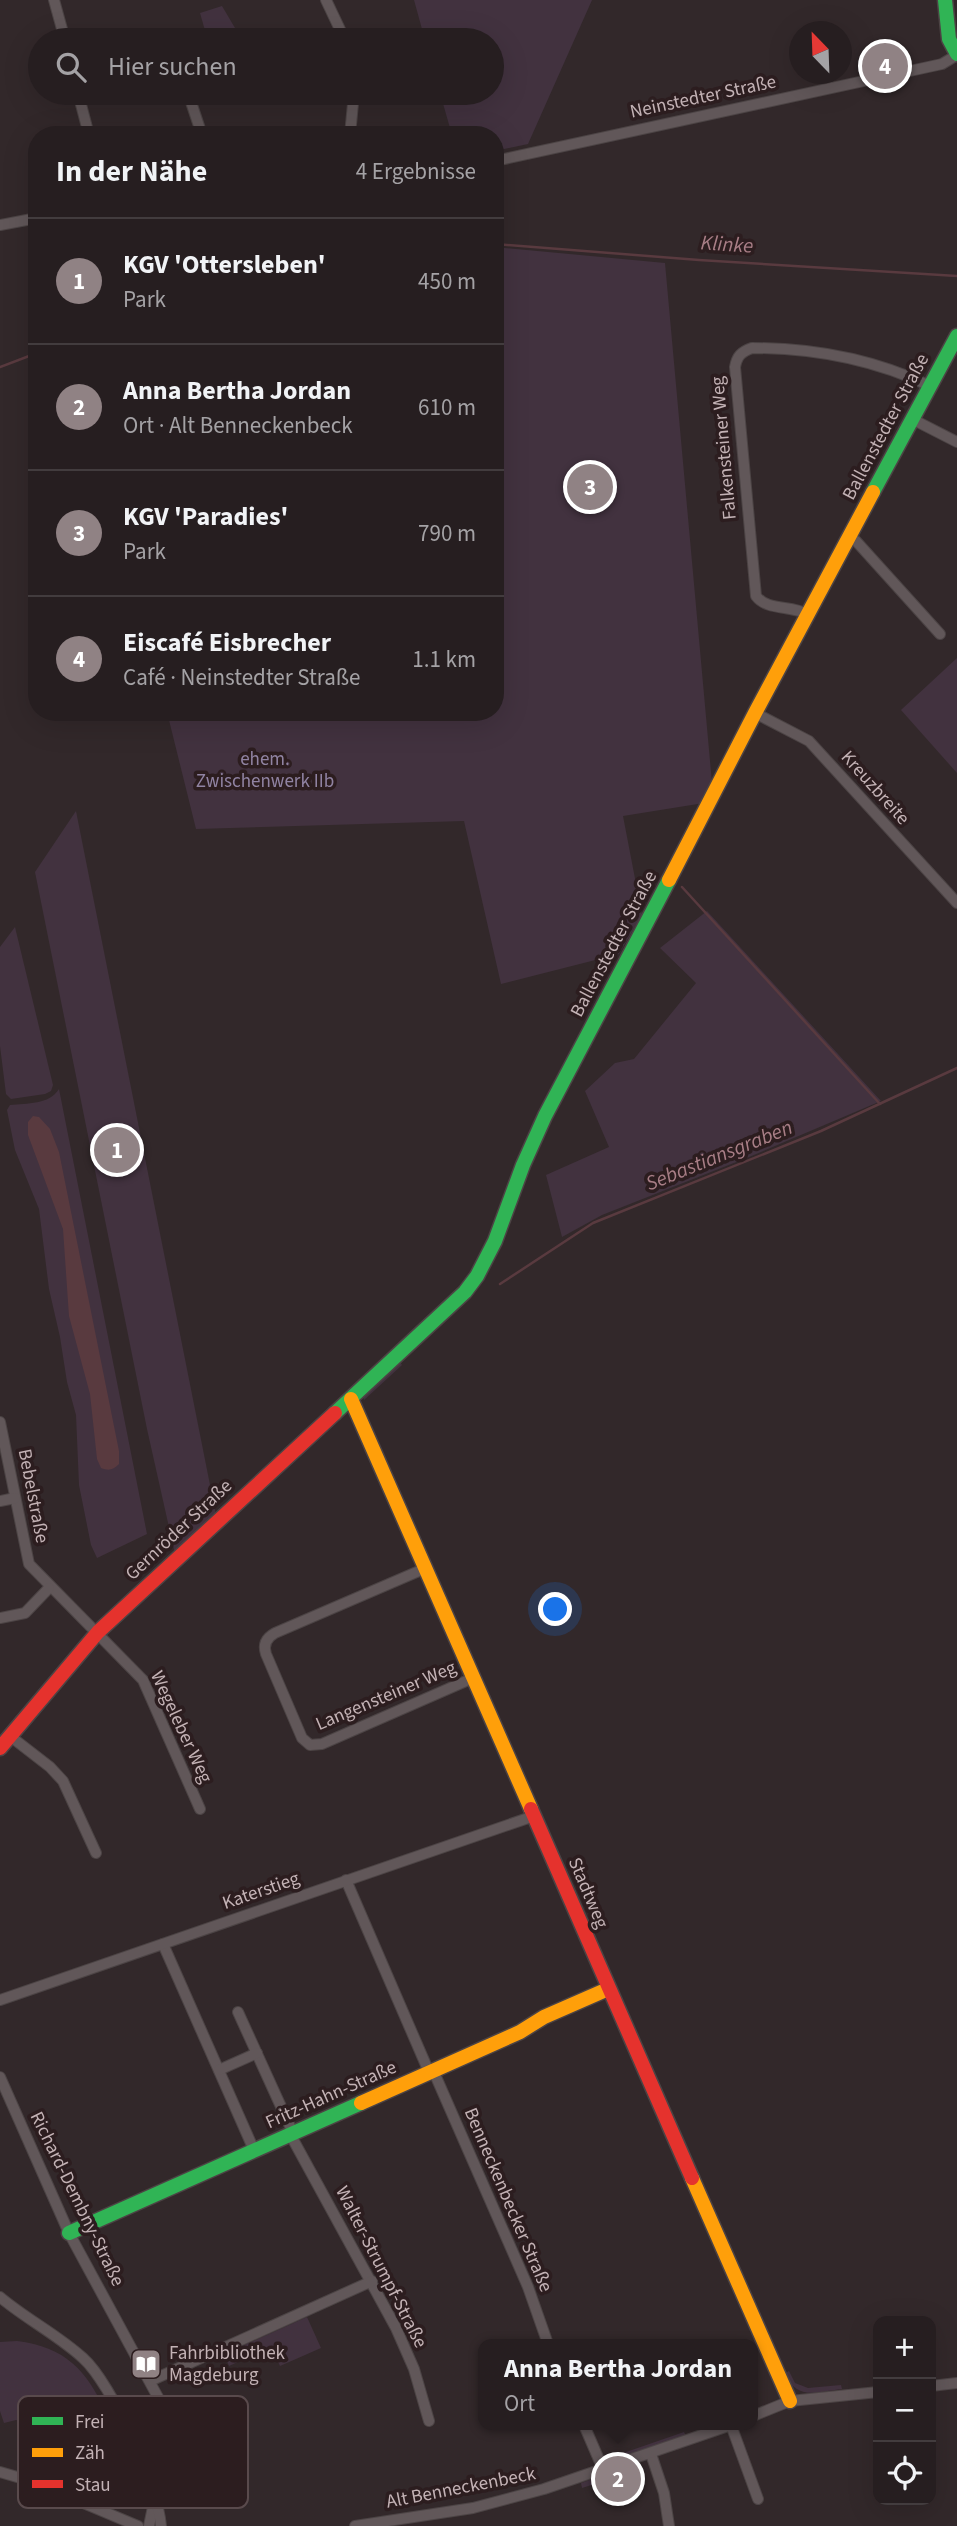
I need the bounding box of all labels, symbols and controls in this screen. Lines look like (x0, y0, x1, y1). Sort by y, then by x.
north arrow (789, 21, 852, 84)
search box (28, 28, 504, 105)
pin: 4 (862, 40, 908, 92)
icon: search (52, 48, 90, 86)
text: Hier suchen (108, 48, 237, 85)
street label: Neinstedter Straße (627, 68, 779, 126)
text: In der Nähe (56, 150, 207, 193)
text: 4 Ergebnisse (356, 155, 476, 188)
water label: Klinke (700, 227, 754, 261)
text: KGV 'Ottersleben' (123, 246, 326, 283)
text: 1 (73, 265, 85, 298)
text: 450 m (418, 265, 476, 298)
text: Park (123, 283, 166, 316)
street label: Ballenstedter Straße (836, 349, 936, 505)
text: Anna Bertha Jordan (123, 372, 351, 409)
street label: Falkensteiner Weg (704, 375, 744, 521)
text: 2 (73, 391, 85, 424)
text: 610 m (418, 391, 476, 424)
text: Ort · Alt Benneckenbeck (123, 409, 353, 442)
pin: 3 (567, 461, 613, 513)
text: KGV 'Paradies' (123, 498, 288, 535)
text: 3 (73, 517, 85, 550)
text: 790 m (418, 517, 476, 550)
text: Park (123, 535, 166, 568)
text: Eiscafé Eisbrecher (123, 624, 331, 661)
text: 4 (73, 643, 85, 676)
text: 1.1 km (412, 643, 476, 676)
text: Café · Neinstedter Straße (123, 661, 361, 694)
street label: Kreuzbreite (834, 745, 916, 831)
park label: ehem. Zwischenwerk IIb (196, 746, 334, 795)
street label: Ballenstedter Straße (564, 866, 664, 1022)
water label: Sebastiansgraben (641, 1112, 797, 1198)
pin: 1 (94, 1124, 140, 1176)
street label: Bebelstraße (11, 1447, 55, 1545)
street label: Gernröder Straße (120, 1473, 238, 1587)
your location (538, 1592, 572, 1626)
street label: Langensteiner Weg (312, 1654, 461, 1738)
street label: Wegeleber Weg (143, 1666, 219, 1788)
street label: Stadtweg (561, 1853, 615, 1933)
street label: Katerstieg (219, 1865, 304, 1917)
street label: Fritz-Hahn-Straße (261, 2054, 401, 2136)
street label: Benneckenbecker Straße (457, 2104, 559, 2296)
street label: Richard-Dembny-Straße (23, 2107, 131, 2291)
street label: Walter-Strumpf-Straße (328, 2181, 434, 2353)
map controls (873, 2316, 936, 2505)
button: + (873, 2316, 936, 2379)
popup (478, 2339, 758, 2430)
place label: Fahrbibliothek Magdeburg (169, 2340, 286, 2389)
library icon: Fahrbibliothek Magdeburg (129, 2347, 163, 2381)
text: Anna Bertha Jordan (504, 2350, 732, 2387)
button: − (873, 2379, 936, 2442)
text: Ort (504, 2387, 535, 2420)
legend (18, 2396, 248, 2508)
text: Frei (75, 2409, 105, 2436)
text: Zäh (75, 2440, 105, 2467)
button: locate (873, 2442, 936, 2505)
pin: 2 (595, 2453, 641, 2505)
street label: Alt Benneckenbeck (384, 2460, 539, 2516)
text: Stau (75, 2472, 111, 2499)

